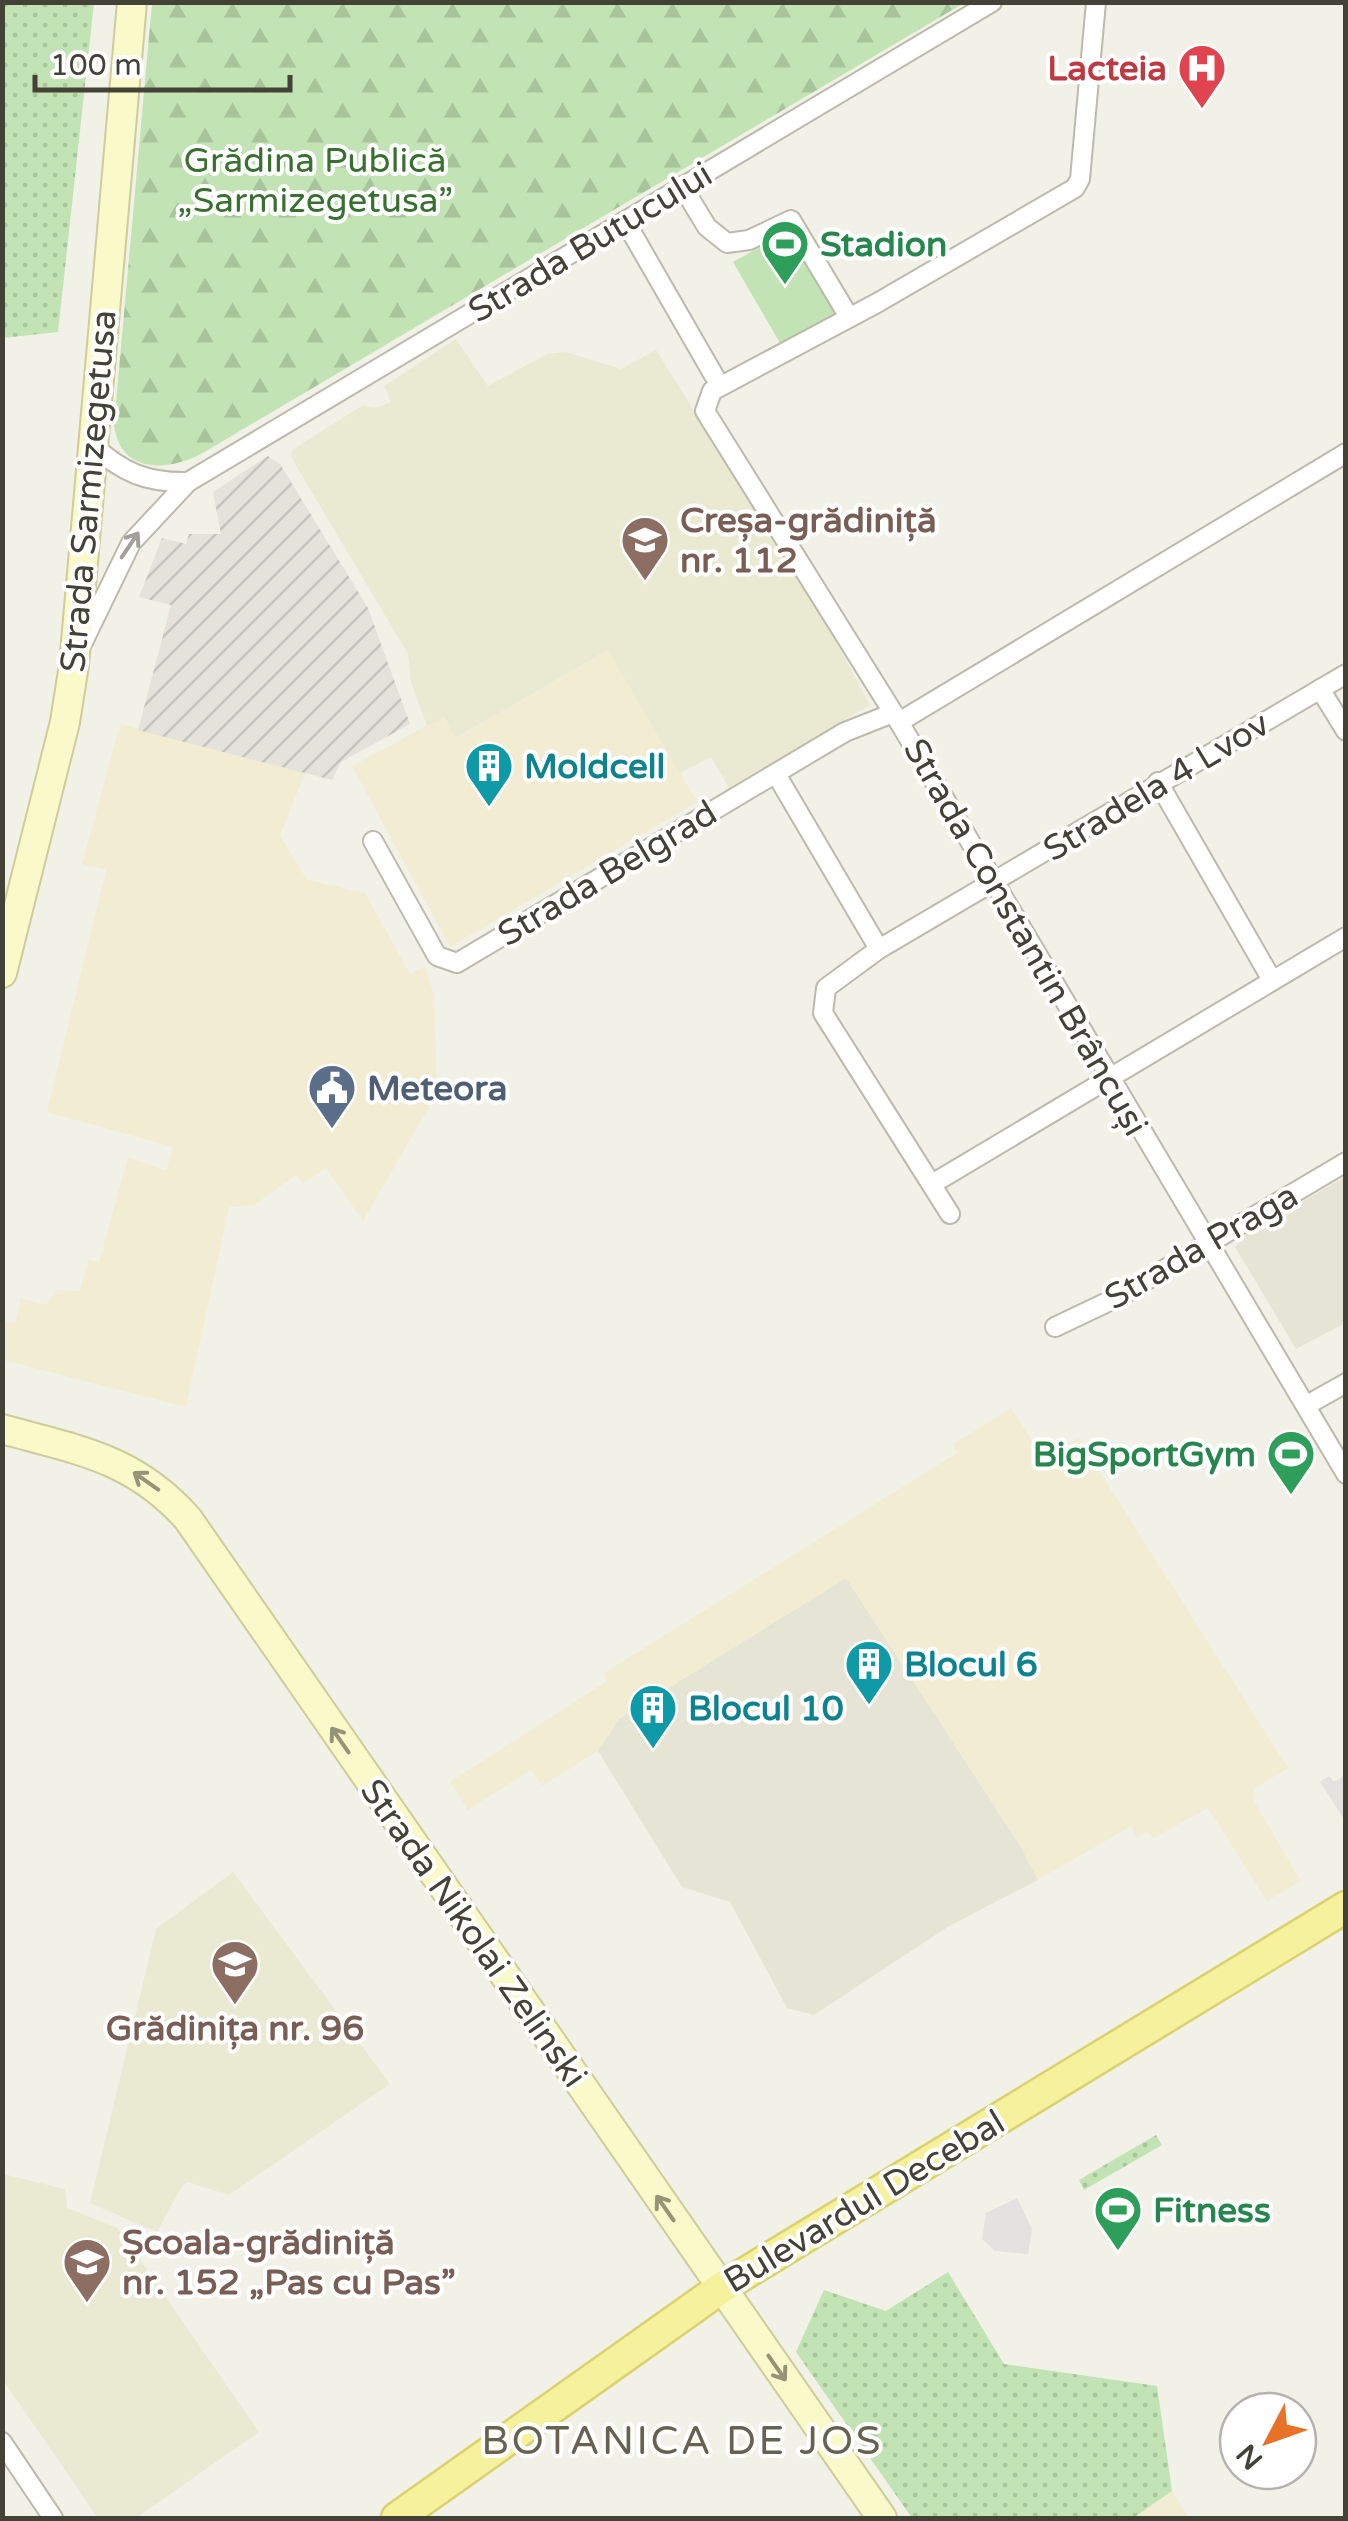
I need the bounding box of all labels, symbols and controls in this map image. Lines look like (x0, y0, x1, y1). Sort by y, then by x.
scale bar (35, 30, 290, 92)
hospital icon: Lacteia (1176, 42, 1228, 110)
text: 100 m (50, 47, 142, 84)
place label: Lacteia (1047, 48, 1167, 90)
park label: Grădina Publică „Sarmizegetusa” (177, 140, 453, 222)
street label: Strada Butucului (461, 154, 720, 332)
sports icon: Stadion (759, 218, 811, 286)
place label: Stadion (820, 224, 947, 266)
street label: Strada Sarmizegetusa (52, 308, 126, 674)
place label: Creșa-grădiniță nr. 112 (680, 500, 937, 582)
school or university icon: Creșa-grădiniță nr. 112 (619, 514, 671, 582)
one-way arrow (120, 532, 141, 560)
street label: Stradela 4 Lvov (1036, 703, 1277, 871)
street label: Strada Constantin Brâncuși (894, 732, 1156, 1143)
building icon: Moldcell (463, 740, 515, 808)
place label: Moldcell (524, 746, 665, 788)
street label: Strada Belgrad (490, 792, 725, 956)
public building icon: Meteora (306, 1062, 358, 1130)
place label: Meteora (367, 1068, 507, 1110)
street label: Strada Praga (1097, 1175, 1306, 1319)
sports icon: BigSportGym (1265, 1428, 1317, 1496)
place label: BigSportGym (1033, 1434, 1256, 1476)
one-way arrow (133, 1471, 161, 1492)
building icon: Blocul 6 (843, 1638, 895, 1706)
place label: Blocul 6 (904, 1644, 1038, 1686)
building icon: Blocul 10 (627, 1682, 679, 1750)
place label: Blocul 10 (688, 1688, 844, 1730)
one-way arrow (330, 1726, 351, 1754)
street label: Strada Nikolai Zelinski (351, 1772, 595, 2096)
school or university icon: Grădinița nr. 96 (209, 1938, 261, 2006)
place label: Grădinița nr. 96 (106, 2008, 364, 2050)
street label: Bulevardul Decebal (717, 2101, 1012, 2302)
sports icon: Fitness (1092, 2184, 1144, 2252)
place label: Fitness (1153, 2190, 1271, 2232)
one-way arrow (655, 2194, 676, 2222)
place label: Școala-grădiniță nr. 152 „Pas cu Pas” (122, 2222, 455, 2304)
school or university icon: Școala-grădiniță nr. 152 „Pas cu Pas” (61, 2236, 113, 2304)
one-way arrow (766, 2354, 787, 2381)
north arrow (1218, 2391, 1318, 2491)
district label: BOTANICA DE JOS (481, 2417, 883, 2465)
text: N (1230, 2437, 1270, 2476)

